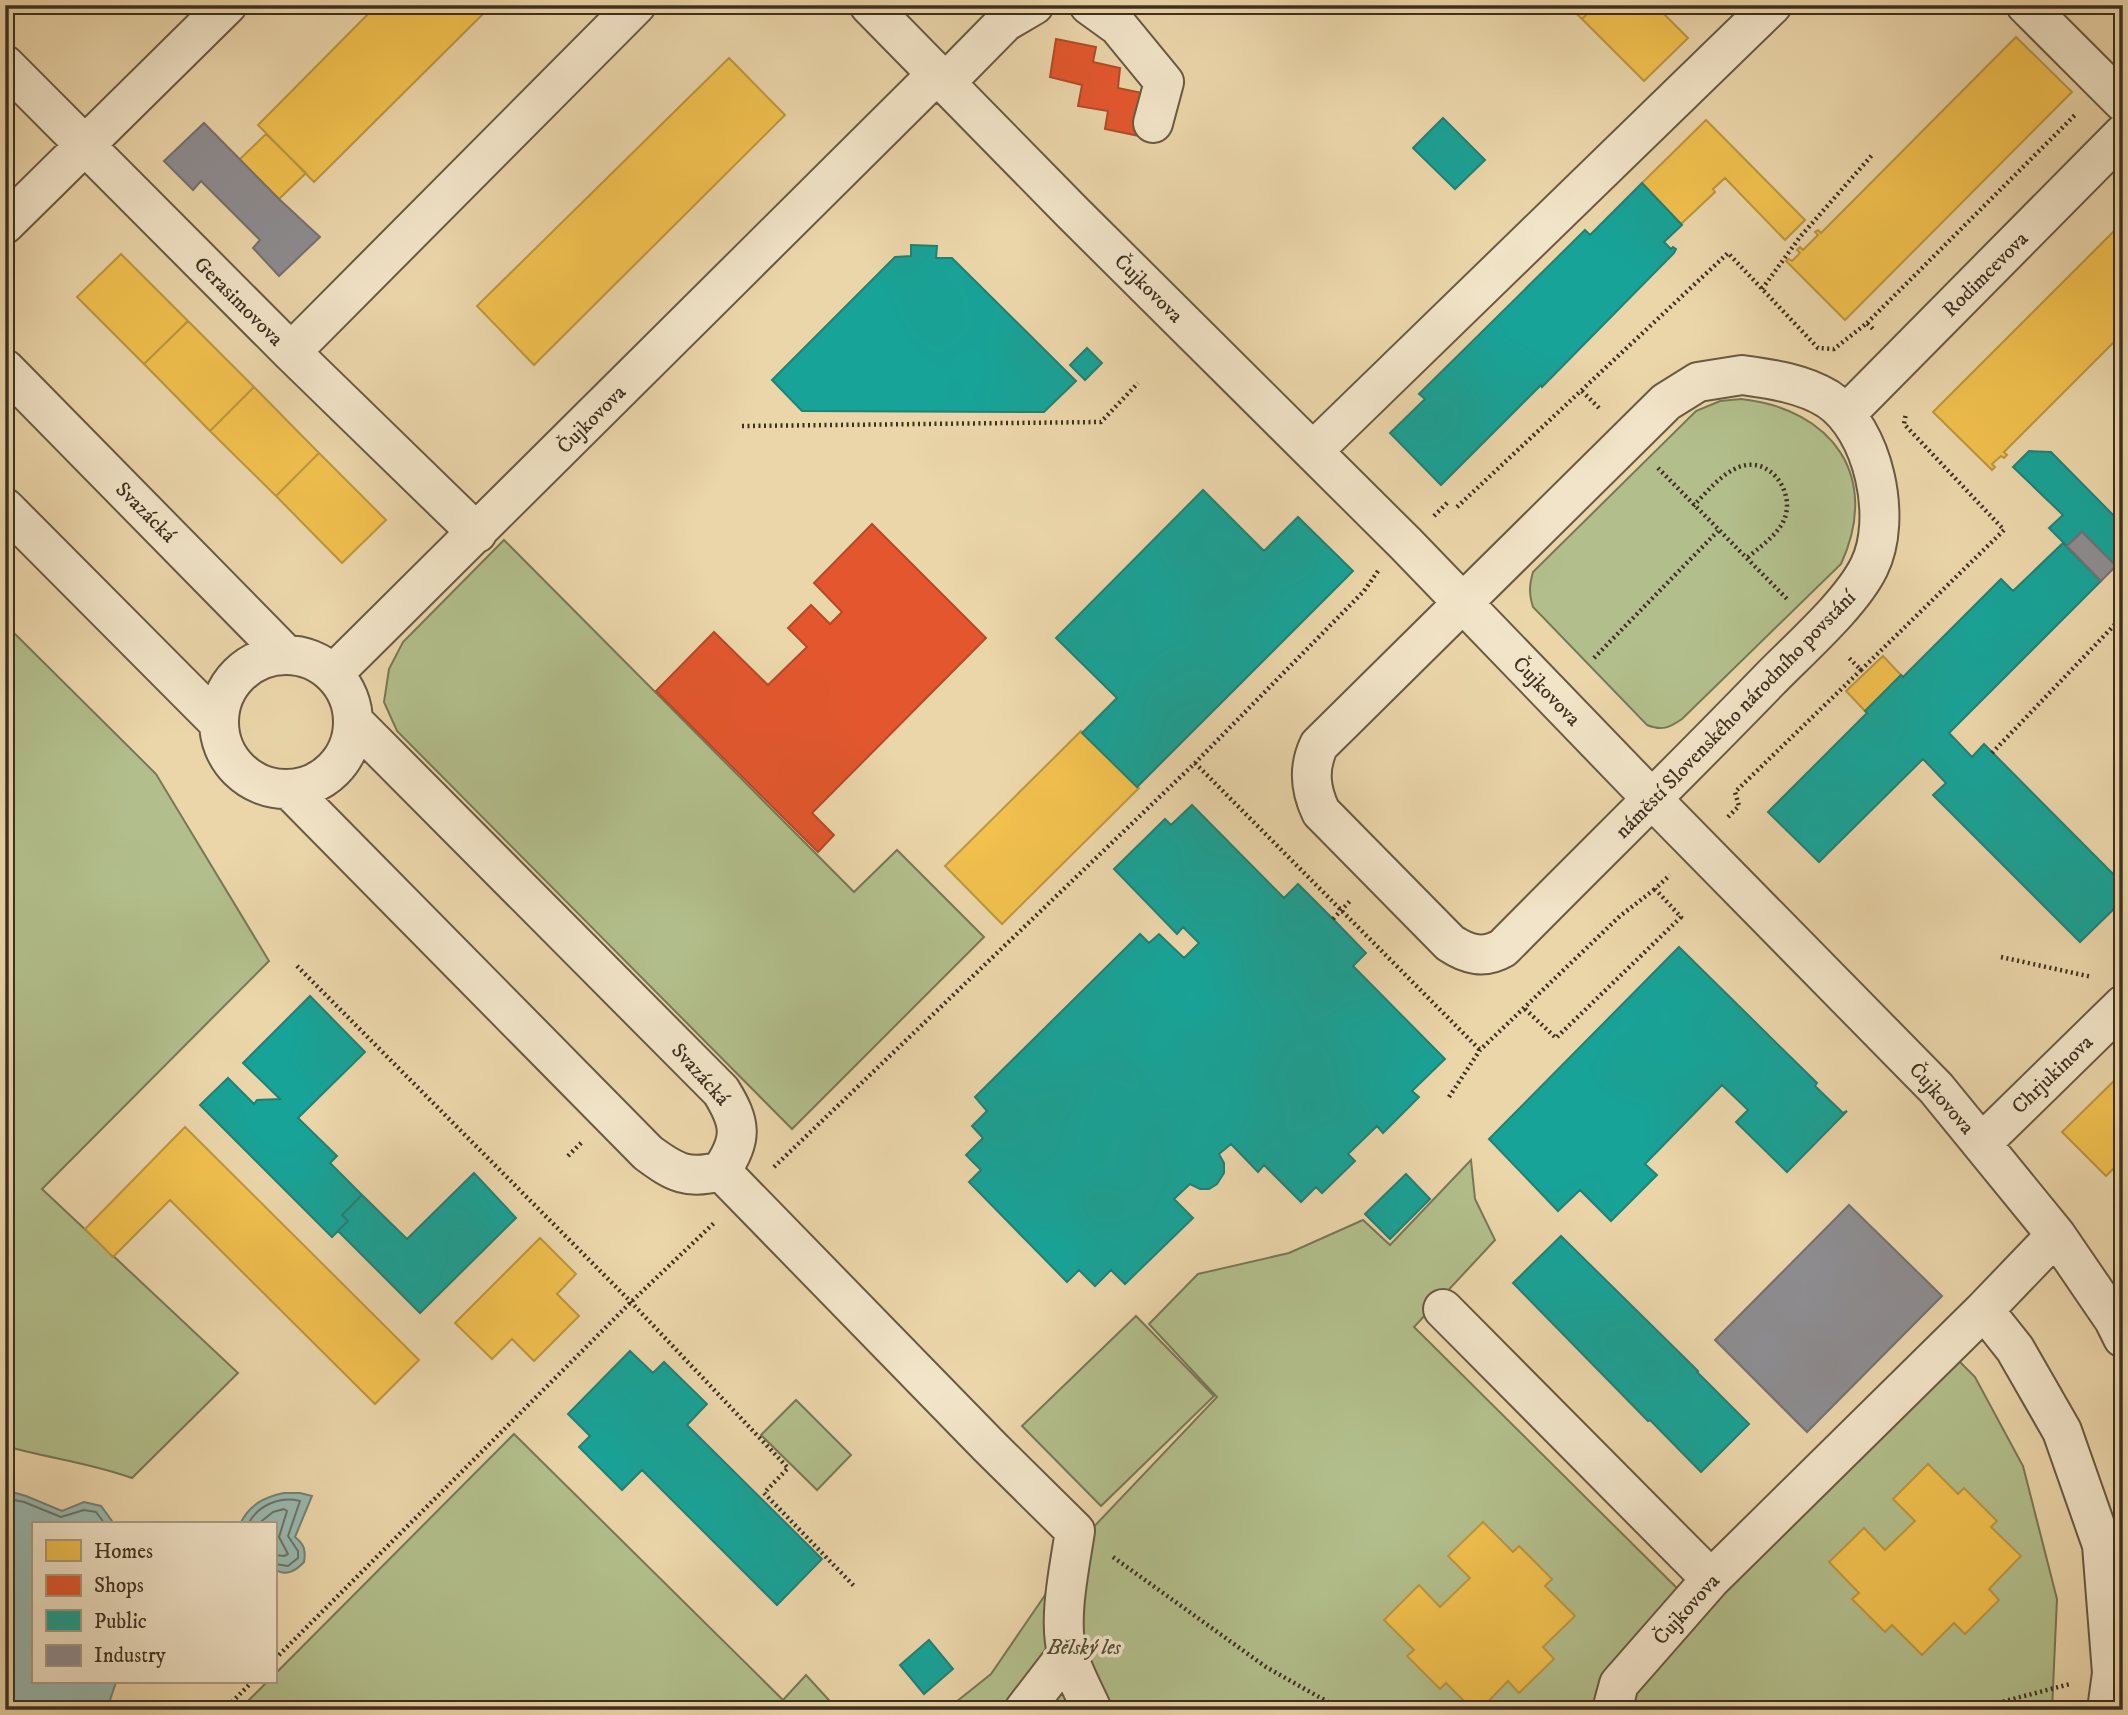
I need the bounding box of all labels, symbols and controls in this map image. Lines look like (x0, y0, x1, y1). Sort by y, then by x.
street label: Rodimcevova (1937, 226, 2034, 323)
street label: Čujkovova (1108, 247, 1190, 329)
street label: Gerasimovova (188, 252, 289, 352)
street label: Čujkovova (550, 378, 632, 460)
street label: Svazácká (109, 477, 181, 549)
street label: náměstí Slovenského národního povstání (1610, 584, 1863, 844)
street label: Čujkovova (1507, 650, 1587, 732)
street label: Chrjukinova (2007, 1030, 2099, 1120)
street label: Svazácká (665, 1038, 735, 1111)
street label: Čujkovova (1903, 1056, 1981, 1140)
legend (32, 1522, 276, 1684)
text: Homes (94, 1539, 153, 1565)
street label: Čujkovova (1646, 1567, 1726, 1651)
text: Shops (94, 1573, 144, 1599)
text: Public (94, 1609, 147, 1635)
park label: Bělský les (1046, 1635, 1121, 1661)
text: Industry (94, 1643, 167, 1669)

